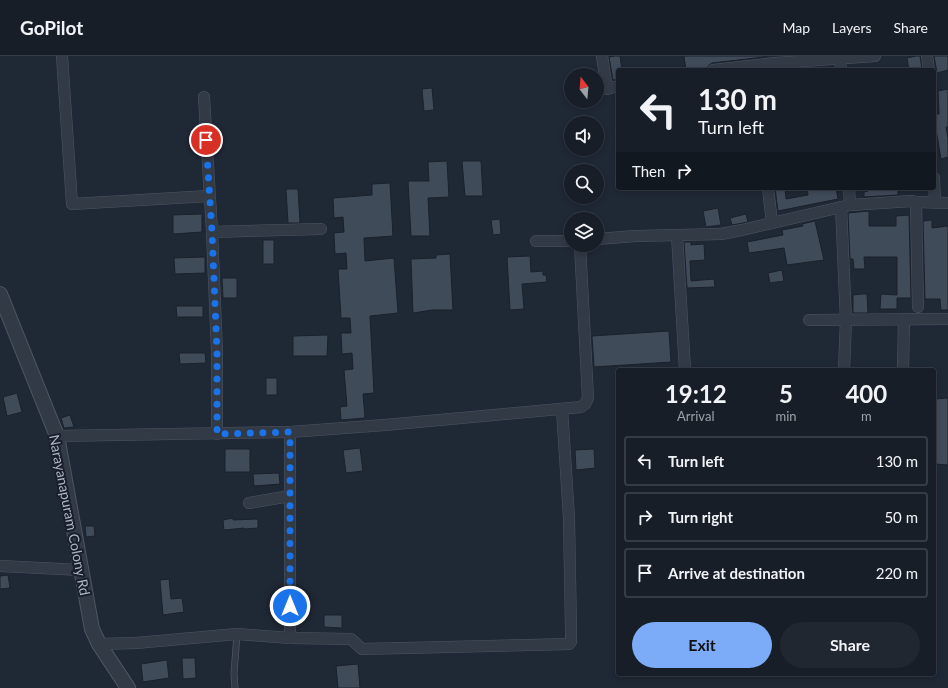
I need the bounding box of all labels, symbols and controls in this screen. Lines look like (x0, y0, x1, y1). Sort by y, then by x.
text: GoPilot (20, 16, 83, 39)
text: Map (782, 19, 810, 36)
text: Layers (832, 19, 872, 36)
text: Share (894, 19, 928, 36)
north arrow (564, 68, 604, 108)
map controls (564, 68, 604, 252)
text: 130 m (698, 82, 777, 116)
icon: left (632, 84, 684, 136)
button: sound (564, 116, 604, 156)
text: Turn left (698, 116, 764, 138)
pin (189, 123, 223, 157)
icon: arrive (195, 129, 217, 151)
icon: right (673, 160, 695, 182)
text: Then (632, 162, 665, 180)
button: search (564, 164, 604, 204)
button: layers (564, 212, 604, 252)
text: 19:12 (665, 379, 727, 408)
text: 5 (779, 379, 793, 408)
text: 400 (845, 379, 887, 408)
text: Arrival (677, 408, 714, 424)
text: min (776, 408, 797, 424)
text: m (861, 408, 872, 424)
street label: Narayanapuram Colony Rd (46, 433, 94, 597)
icon: left (634, 450, 656, 472)
text: Turn left (668, 452, 724, 470)
text: 130 m (876, 452, 918, 470)
icon: right (634, 506, 656, 528)
text: Turn right (668, 508, 733, 526)
text: 50 m (884, 508, 918, 526)
icon: arrive (634, 562, 656, 584)
text: Arrive at destination (668, 564, 805, 582)
text: 220 m (876, 564, 918, 582)
position arrow (269, 585, 311, 627)
button: Exit (632, 622, 772, 668)
button: Share (780, 622, 920, 668)

